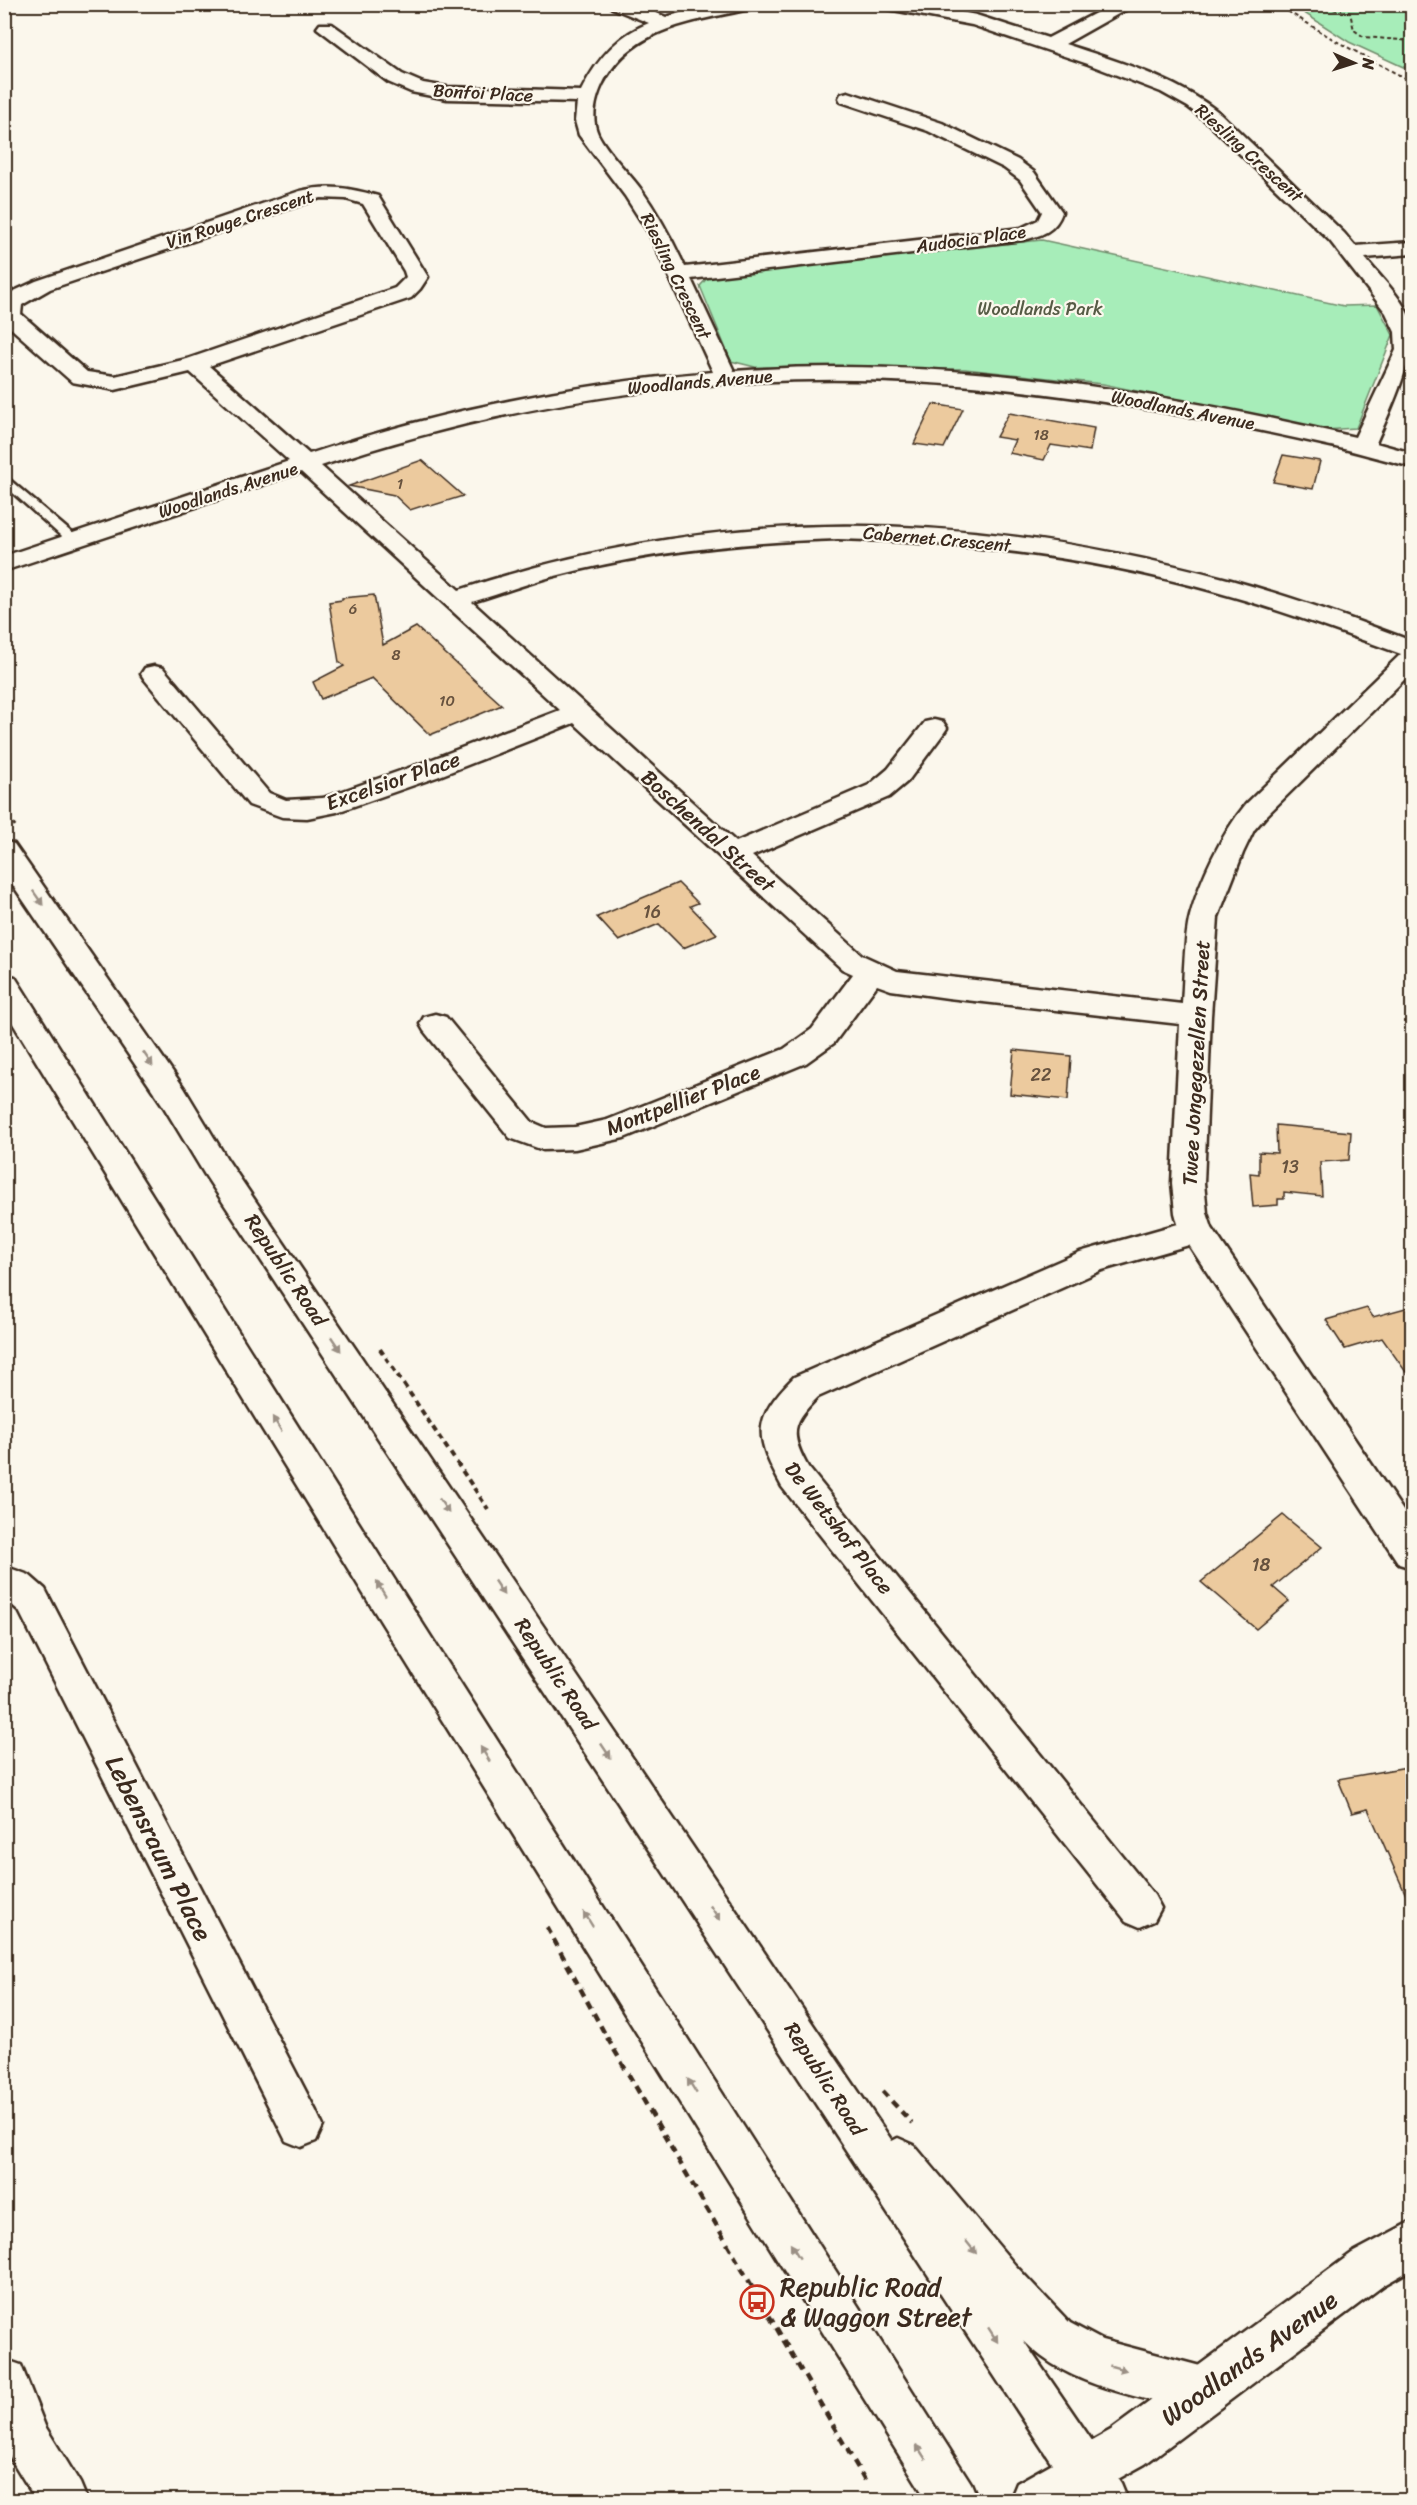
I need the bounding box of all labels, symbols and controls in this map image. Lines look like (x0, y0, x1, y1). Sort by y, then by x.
north arrow (1324, 33, 1384, 93)
text: N (1354, 56, 1383, 71)
street label: Bonfoi Place (432, 74, 534, 112)
street label: Riesling Crescent (1187, 95, 1311, 211)
street label: Vin Rouge Crescent (162, 180, 318, 258)
street label: Riesling Crescent (631, 207, 721, 345)
street label: Audocia Place (913, 215, 1028, 263)
park label: Woodlands Park (978, 293, 1103, 325)
street label: Woodlands Avenue (626, 360, 774, 404)
street label: Woodlands Avenue (1109, 380, 1258, 440)
house number: 18 (1033, 422, 1049, 448)
street label: Woodlands Avenue (154, 452, 302, 528)
house number: 1 (397, 471, 403, 497)
street label: Cabernet Crescent (862, 517, 1013, 561)
house number: 6 (349, 596, 357, 622)
house number: 8 (391, 642, 401, 668)
house number: 10 (439, 688, 455, 714)
street label: Excelsior Place (321, 740, 466, 822)
street label: Boschendal Street (632, 760, 785, 903)
one-way arrow (32, 889, 44, 905)
house number: 16 (643, 896, 661, 928)
street label: Twee Jongegezellen Street (1171, 939, 1221, 1187)
one-way arrow (142, 1051, 153, 1067)
street label: Montpellier Place (600, 1053, 766, 1147)
house number: 22 (1031, 1059, 1051, 1091)
house number: 13 (1281, 1151, 1299, 1183)
street label: Republic Road (234, 1206, 339, 1336)
one-way arrow (330, 1336, 342, 1352)
one-way arrow (272, 1416, 283, 1432)
street label: De Wetshof Place (774, 1453, 904, 1604)
one-way arrow (439, 1498, 450, 1515)
house number: 18 (1252, 1549, 1270, 1581)
one-way arrow (493, 1580, 504, 1596)
one-way arrow (375, 1581, 386, 1597)
street label: Republic Road (504, 1610, 609, 1740)
one-way arrow (601, 1742, 612, 1759)
one-way arrow (479, 1746, 490, 1762)
street label: Lebensraum Place (92, 1747, 226, 1950)
one-way arrow (709, 1904, 720, 1921)
one-way arrow (583, 1911, 594, 1928)
street label: Republic Road (774, 2014, 877, 2145)
one-way arrow (686, 2078, 697, 2094)
one-way arrow (965, 2239, 977, 2254)
one-way arrow (790, 2243, 801, 2259)
place label: Republic Road & Waggon Street (780, 2264, 973, 2340)
street label: Woodlands Avenue (1150, 2277, 1348, 2438)
bus stop icon: Republic Road & Waggon Street (739, 2284, 775, 2320)
one-way arrow (987, 2327, 999, 2343)
one-way arrow (1109, 2363, 1127, 2373)
one-way arrow (916, 2444, 927, 2460)

